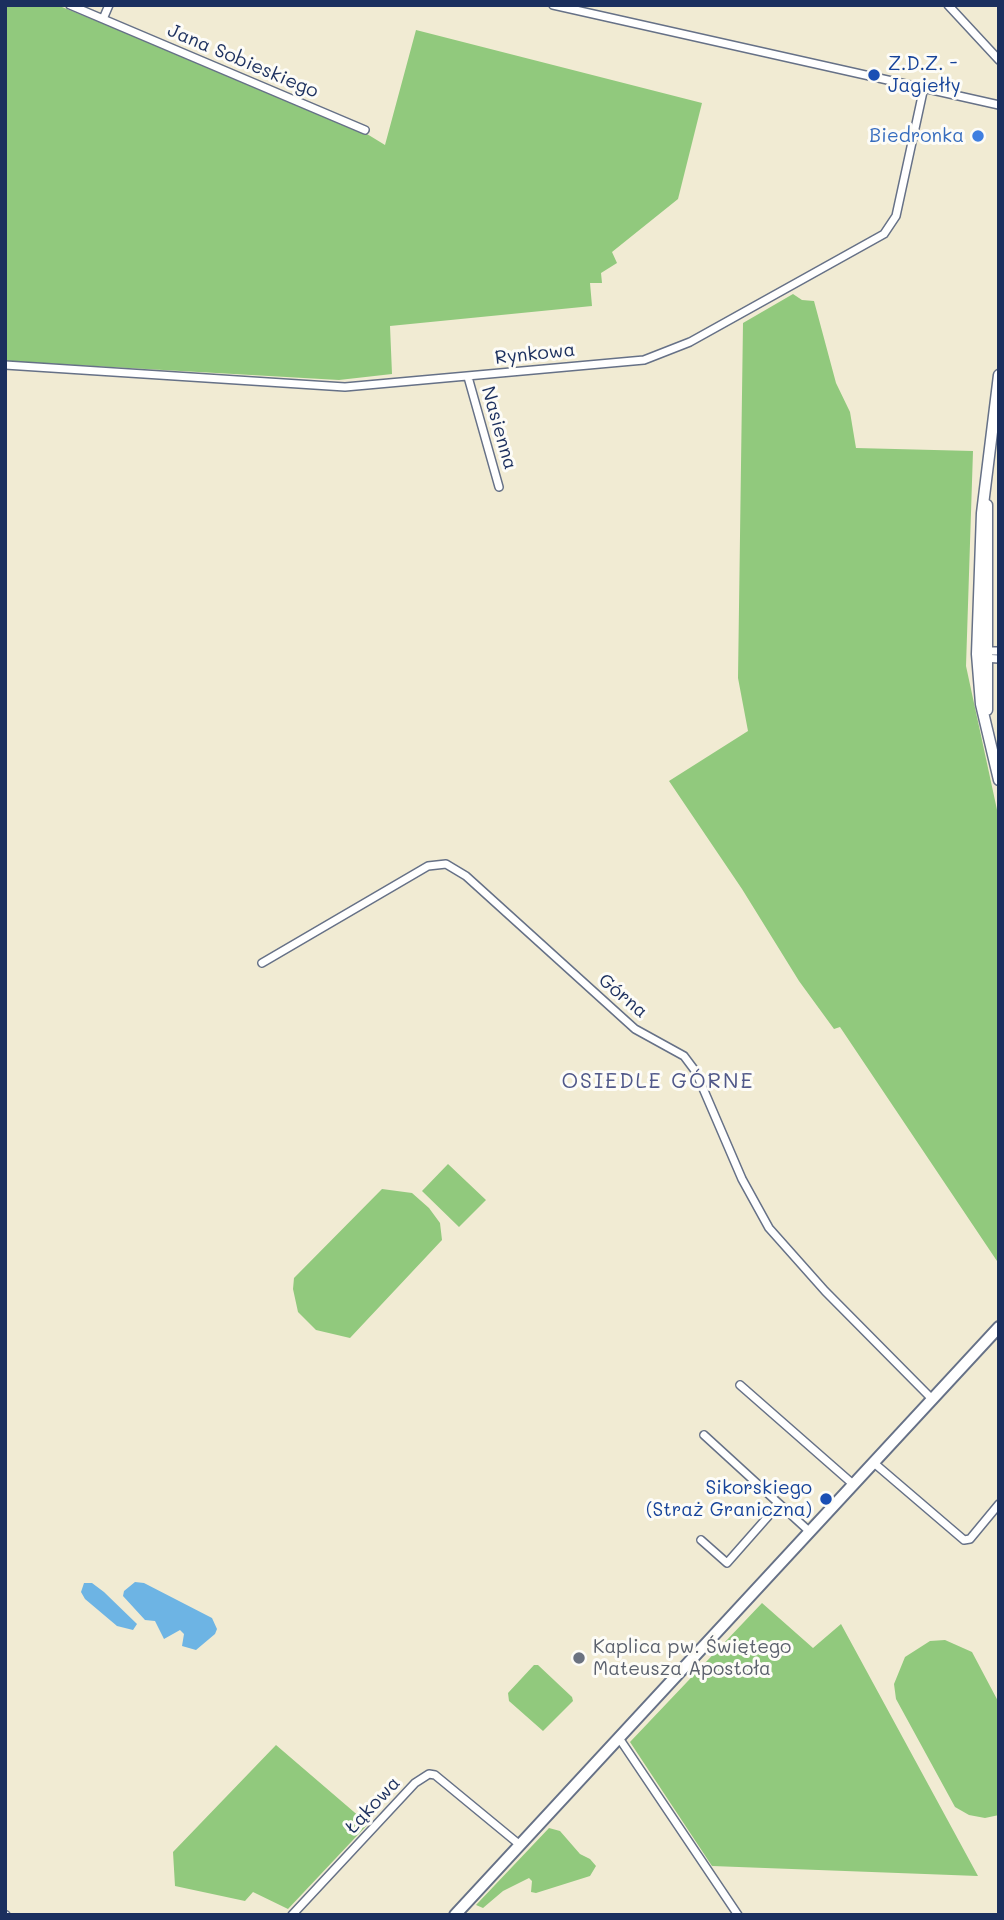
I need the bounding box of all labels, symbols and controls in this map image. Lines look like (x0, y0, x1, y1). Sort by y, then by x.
street label: Jana Sobieskiego (164, 19, 322, 103)
place label: Z.D.Z. - Jagiełły (888, 53, 961, 97)
marker: Z.D.Z. - Jagiełły (866, 67, 882, 83)
place label: Biedronka (869, 125, 964, 147)
marker: Biedronka (970, 128, 986, 144)
street label: Rynkowa (494, 338, 576, 370)
street label: Nasienna (476, 384, 522, 472)
street label: Górna (594, 969, 652, 1023)
district label: OSIEDLE GÓRNE (563, 1069, 753, 1095)
place label: Sikorskiego (Straż Graniczna) (646, 1477, 812, 1521)
marker: Sikorskiego (Straż Graniczna) (818, 1491, 834, 1507)
place label: Kaplica pw. Świętego Mateusza Apostoła (593, 1636, 791, 1680)
marker: Kaplica pw. Świętego Mateusza Apostoła (571, 1650, 587, 1666)
street label: Łąkowa (341, 1772, 405, 1838)

